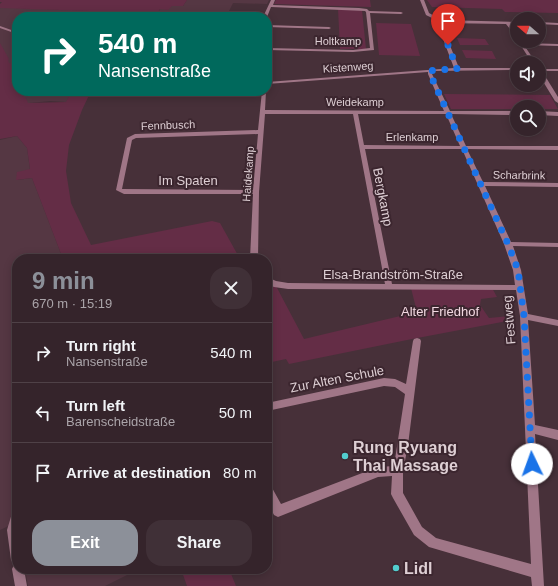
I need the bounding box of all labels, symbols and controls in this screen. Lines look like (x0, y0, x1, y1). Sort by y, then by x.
pin (431, 4, 465, 45)
icon: arrive (437, 10, 459, 32)
north arrow (510, 12, 546, 48)
map controls (510, 12, 546, 136)
icon: right (32, 28, 84, 80)
text: 540 m (98, 28, 177, 59)
street label: Holtkamp (315, 35, 361, 47)
button: sound (510, 56, 546, 92)
street label: Kistenweg (322, 59, 374, 75)
text: Nansenstraße (98, 61, 211, 81)
street label: Weidekamp (326, 96, 384, 108)
button: search (510, 100, 546, 136)
street label: Fennbusch (141, 118, 195, 132)
street label: Erlenkamp (386, 131, 438, 143)
street label: Haidekamp (240, 146, 256, 202)
street label: Bergkamp (370, 166, 396, 228)
street label: Scharbrink (493, 169, 546, 181)
street label: Im Spaten (158, 173, 218, 188)
text: 9 min (32, 267, 95, 294)
button: close (210, 267, 252, 309)
street label: Elsa-Brandström-Straße (323, 267, 463, 282)
street label: Festweg (499, 295, 519, 345)
text: 670 m · 15:19 (32, 296, 112, 311)
park label: Alter Friedhof (401, 304, 479, 319)
text: Turn right (66, 337, 136, 354)
icon: right (32, 342, 54, 364)
text: 540 m (210, 344, 252, 361)
text: Nansenstraße (66, 354, 148, 369)
street label: Zur Alten Schule (289, 363, 385, 395)
text: Turn left (66, 397, 125, 414)
icon: left (32, 402, 54, 424)
text: 50 m (219, 404, 252, 421)
text: Barenscheidstraße (66, 414, 175, 429)
place label: Rung Ryuang Thai Massage (353, 439, 458, 474)
position arrow (511, 443, 553, 485)
marker: Rung Ryuang Thai Massage (340, 451, 350, 461)
icon: arrive (32, 462, 54, 484)
text: Arrive at destination (66, 464, 211, 481)
text: 80 m (223, 464, 256, 481)
button: Exit (32, 520, 138, 566)
button: Share (146, 520, 252, 566)
place label: Lidl (404, 560, 432, 577)
marker: Lidl (391, 563, 401, 573)

